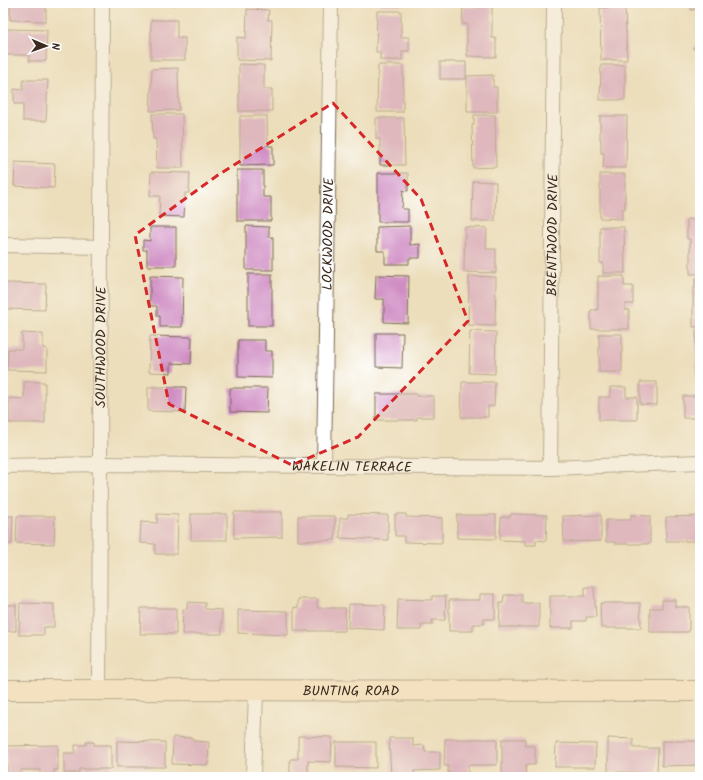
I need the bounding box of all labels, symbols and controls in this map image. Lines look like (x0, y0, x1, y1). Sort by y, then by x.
north arrow (26, 26, 66, 66)
text: N (46, 43, 64, 50)
street label: BRENTWOOD DRIVE (541, 173, 565, 296)
street label: LOCKWOOD DRIVE (317, 177, 340, 291)
street label: SOUTHWOOD DRIVE (90, 286, 113, 408)
street label: WAKELIN TERRACE (292, 456, 413, 479)
street label: BUNTING ROAD (303, 680, 399, 703)

